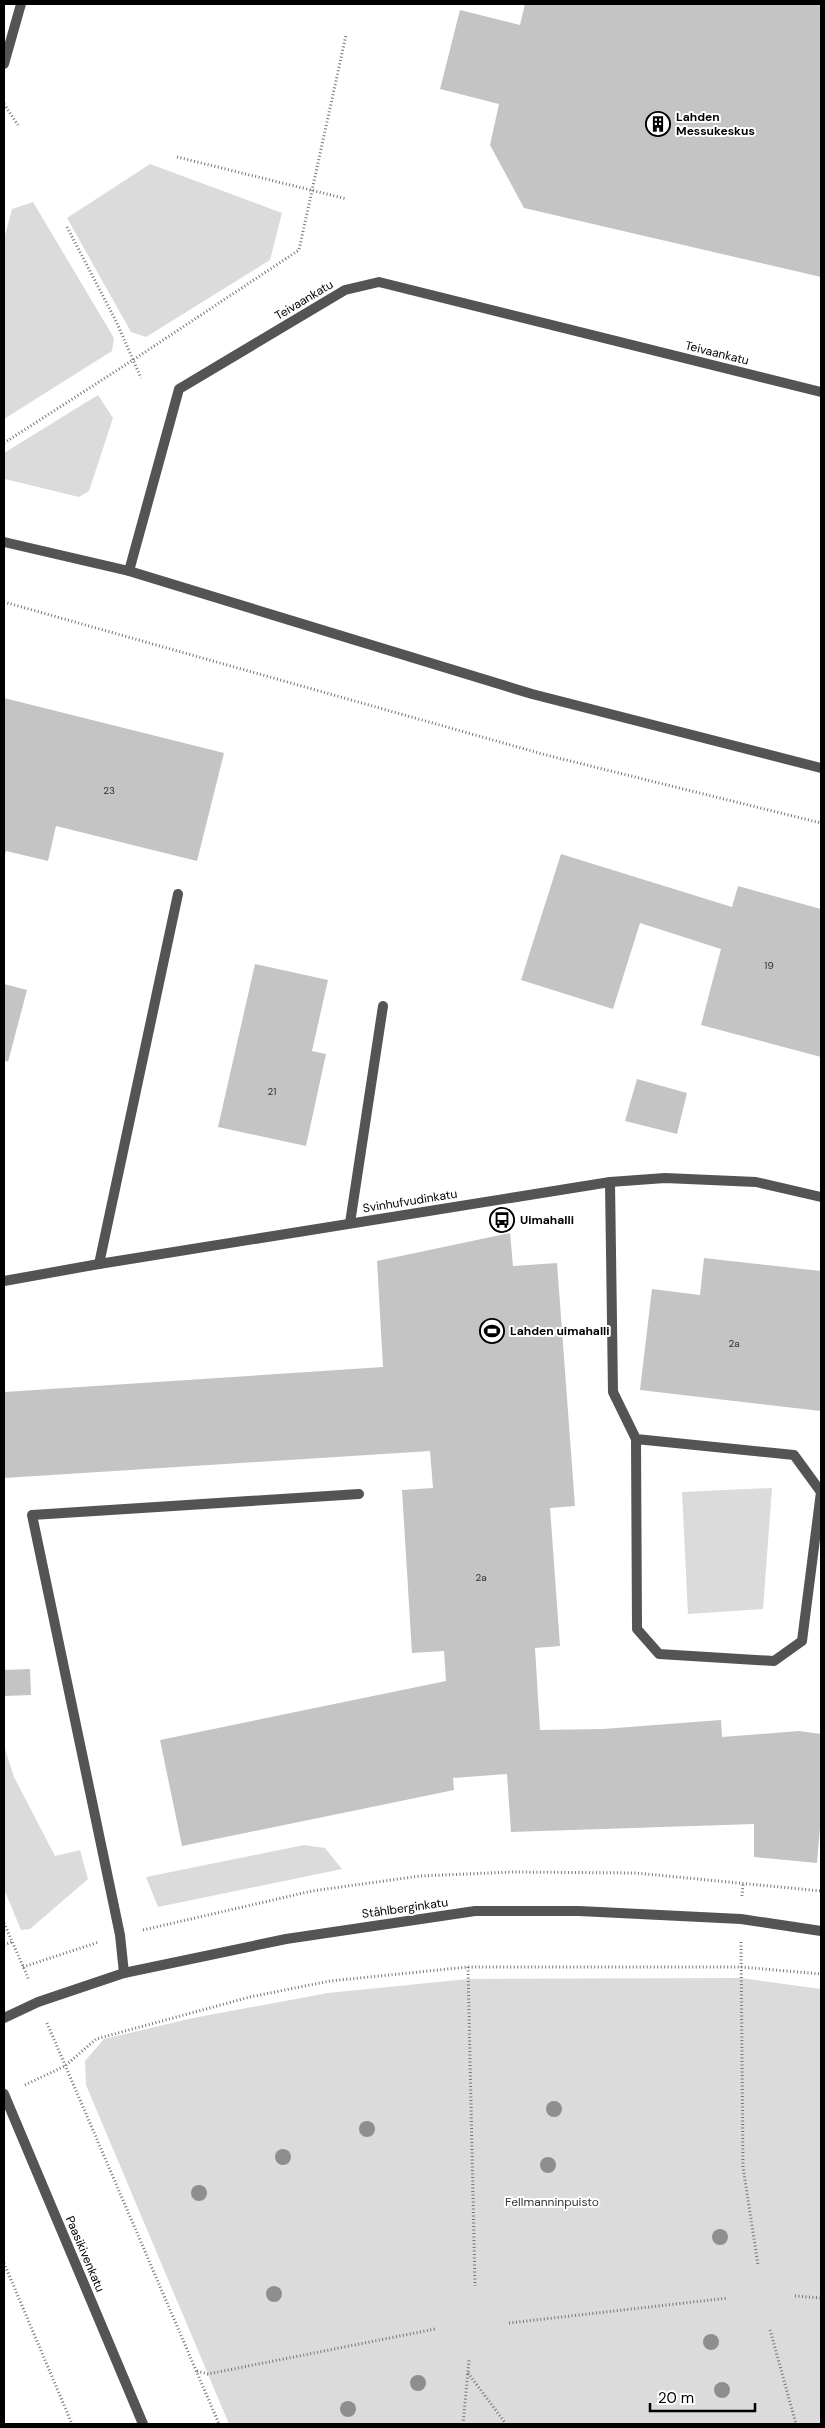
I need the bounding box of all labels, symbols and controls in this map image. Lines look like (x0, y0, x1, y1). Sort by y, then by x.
place label: Lahden Messukeskus (676, 109, 755, 139)
building icon: Lahden Messukeskus (645, 111, 671, 137)
street label: Teivaankatu (272, 276, 336, 324)
street label: Teivaankatu (683, 337, 751, 369)
house number: 23 (103, 784, 115, 797)
house number: 19 (764, 959, 774, 972)
house number: 21 (268, 1085, 276, 1098)
street label: Svinhufvudinkatu (362, 1186, 458, 1216)
bus stop icon: Uimahalli (489, 1207, 515, 1233)
place label: Uimahalli (520, 1212, 574, 1228)
sports icon: Lahden uimahalli (479, 1318, 505, 1344)
place label: Lahden uimahalli (510, 1323, 610, 1339)
house number: 2a (728, 1337, 740, 1350)
house number: 2a (475, 1571, 487, 1584)
street label: Ståhlberginkatu (361, 1894, 449, 1922)
park label: Fellmanninpuisto (505, 2194, 599, 2210)
street label: Paasikivenkatu (62, 2213, 108, 2295)
scale bar (650, 2380, 755, 2412)
text: 20 m (658, 2388, 694, 2408)

